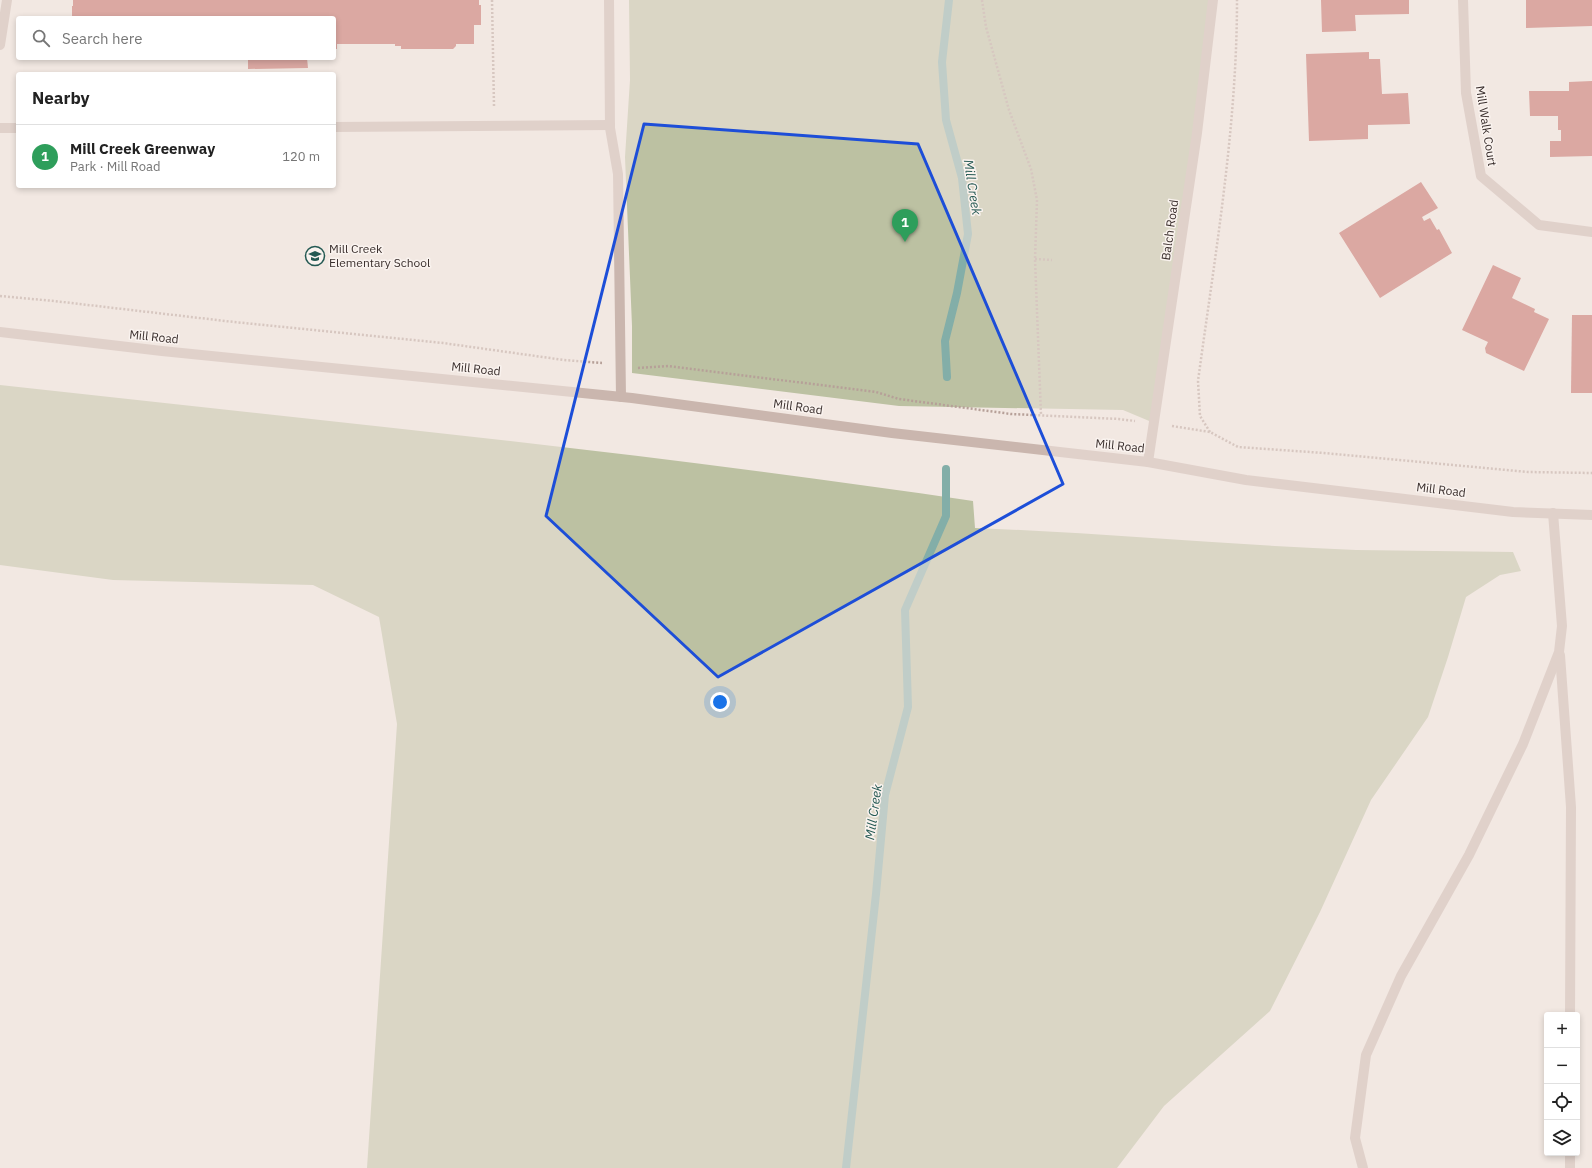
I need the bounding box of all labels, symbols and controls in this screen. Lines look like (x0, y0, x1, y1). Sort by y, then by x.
search box (16, 16, 336, 60)
icon: search (30, 27, 52, 49)
text: Search here (62, 29, 142, 48)
street label: Mill Walk Court (1473, 85, 1500, 167)
text: Nearby (32, 87, 90, 109)
text: Mill Creek Greenway (70, 139, 215, 158)
text: 1 (41, 148, 49, 165)
text: 120 m (282, 148, 320, 165)
text: Park · Mill Road (70, 158, 160, 175)
water label: Mill Creek (960, 158, 985, 216)
street label: Balch Road (1158, 199, 1181, 261)
pin: 1 (892, 209, 918, 242)
place label: Mill Creek Elementary School (329, 241, 430, 270)
school or university icon: Mill Creek Elementary School (304, 245, 326, 267)
street label: Mill Road (129, 326, 180, 347)
street label: Mill Road (451, 358, 502, 379)
street label: Mill Road (772, 396, 824, 417)
street label: Mill Road (1095, 435, 1146, 456)
street label: Mill Road (1416, 479, 1467, 500)
your location (710, 692, 730, 712)
water label: Mill Creek (861, 783, 886, 841)
map controls (1544, 1012, 1580, 1156)
button: + (1544, 1012, 1580, 1048)
button: − (1544, 1048, 1580, 1084)
button: locate (1544, 1084, 1580, 1120)
button: layers (1544, 1120, 1580, 1156)

